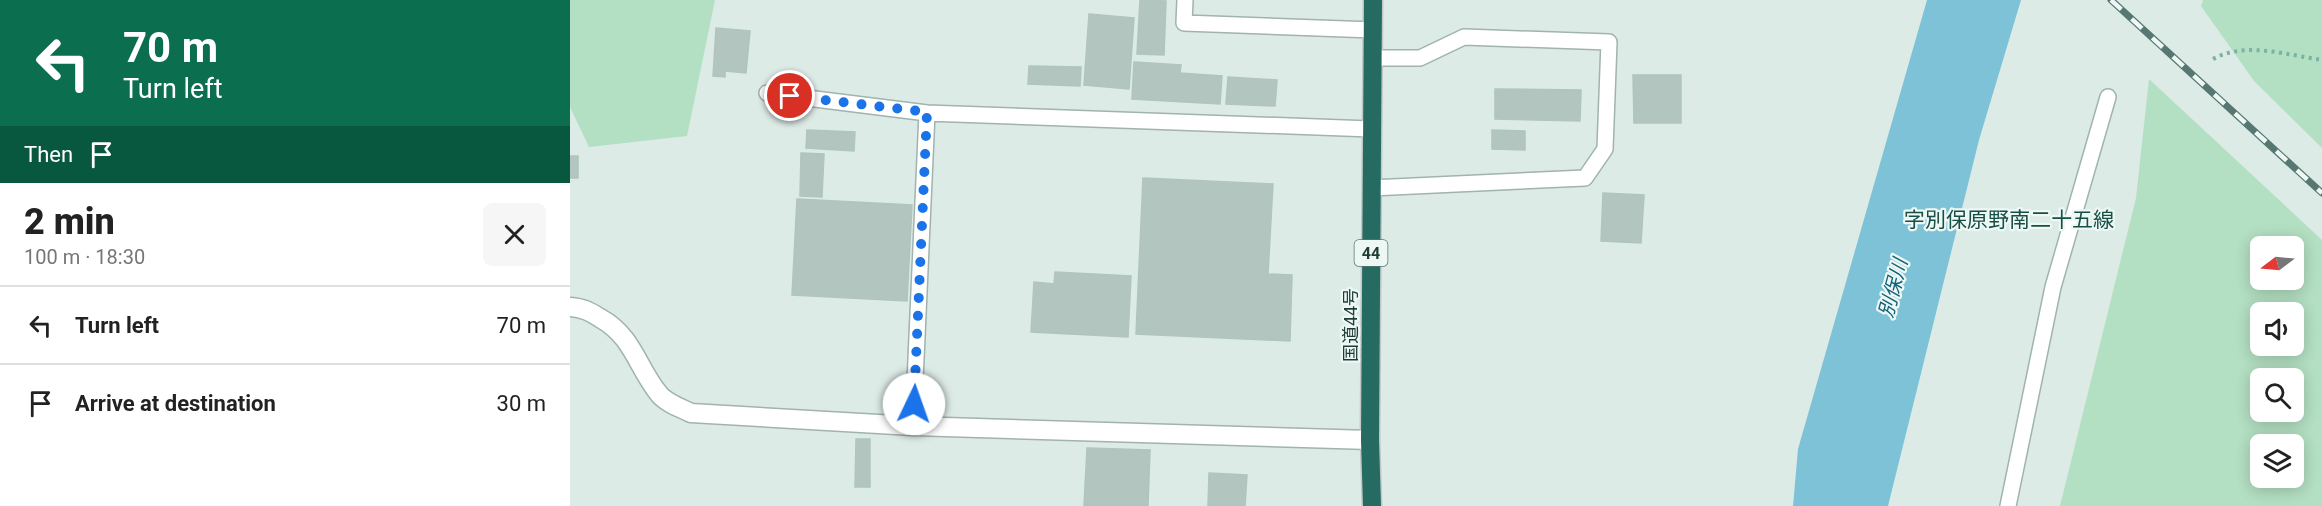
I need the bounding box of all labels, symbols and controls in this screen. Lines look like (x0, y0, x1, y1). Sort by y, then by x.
text: 70 m (123, 23, 218, 72)
icon: left (24, 24, 102, 102)
pin (764, 70, 815, 121)
text: Turn left (123, 73, 223, 105)
icon: arrive (773, 79, 806, 112)
icon: arrive (85, 138, 118, 171)
text: Then (24, 142, 73, 167)
text: 2 min (24, 201, 115, 243)
button: close (483, 203, 546, 266)
district label: 字別保原野南二十五線 (1904, 208, 2114, 232)
north arrow (2250, 236, 2304, 290)
map controls (2250, 236, 2304, 488)
road number: 44 (1354, 240, 1388, 266)
text: 100 m · 18:30 (24, 245, 145, 269)
water label: 別保川 (1874, 254, 1913, 320)
street label: 国道44号 (1340, 288, 1361, 362)
button: sound (2250, 302, 2304, 356)
icon: left (24, 309, 57, 342)
text: Turn left (75, 313, 159, 338)
text: 70 m (497, 313, 546, 338)
button: search (2250, 368, 2304, 422)
position arrow (882, 372, 946, 436)
icon: arrive (24, 387, 57, 420)
text: Arrive at destination (75, 391, 276, 416)
text: 30 m (497, 391, 546, 416)
button: layers (2250, 434, 2304, 488)

